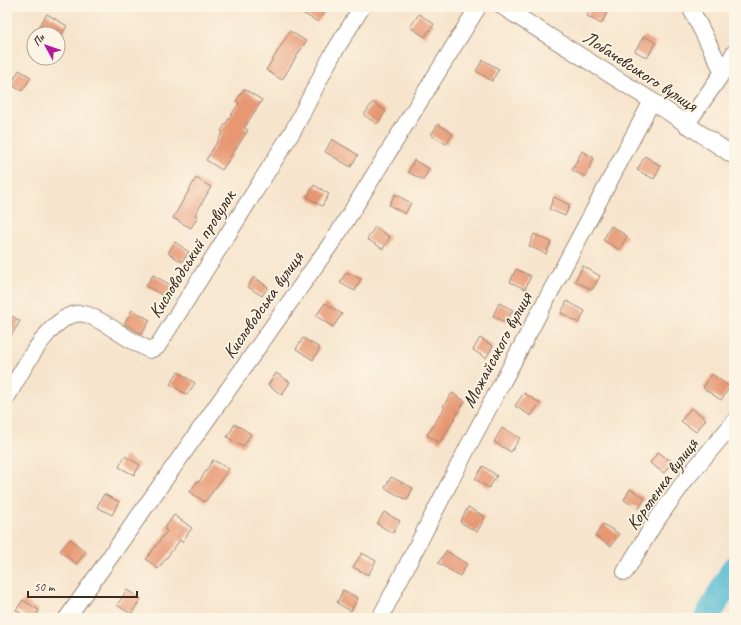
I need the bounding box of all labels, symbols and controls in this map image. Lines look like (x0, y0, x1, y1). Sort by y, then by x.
street label: Лобачевського вулиця (578, 25, 703, 118)
north arrow (26, 26, 66, 66)
text: Пн (29, 30, 48, 48)
street label: Кисловодський провулок (143, 184, 242, 322)
street label: Кисловодська вулиця (217, 246, 309, 363)
street label: Можайського вулиця (457, 286, 538, 412)
street label: Короленка вулиця (621, 432, 704, 535)
scale bar (28, 573, 137, 599)
text: 50 m (34, 579, 56, 595)

